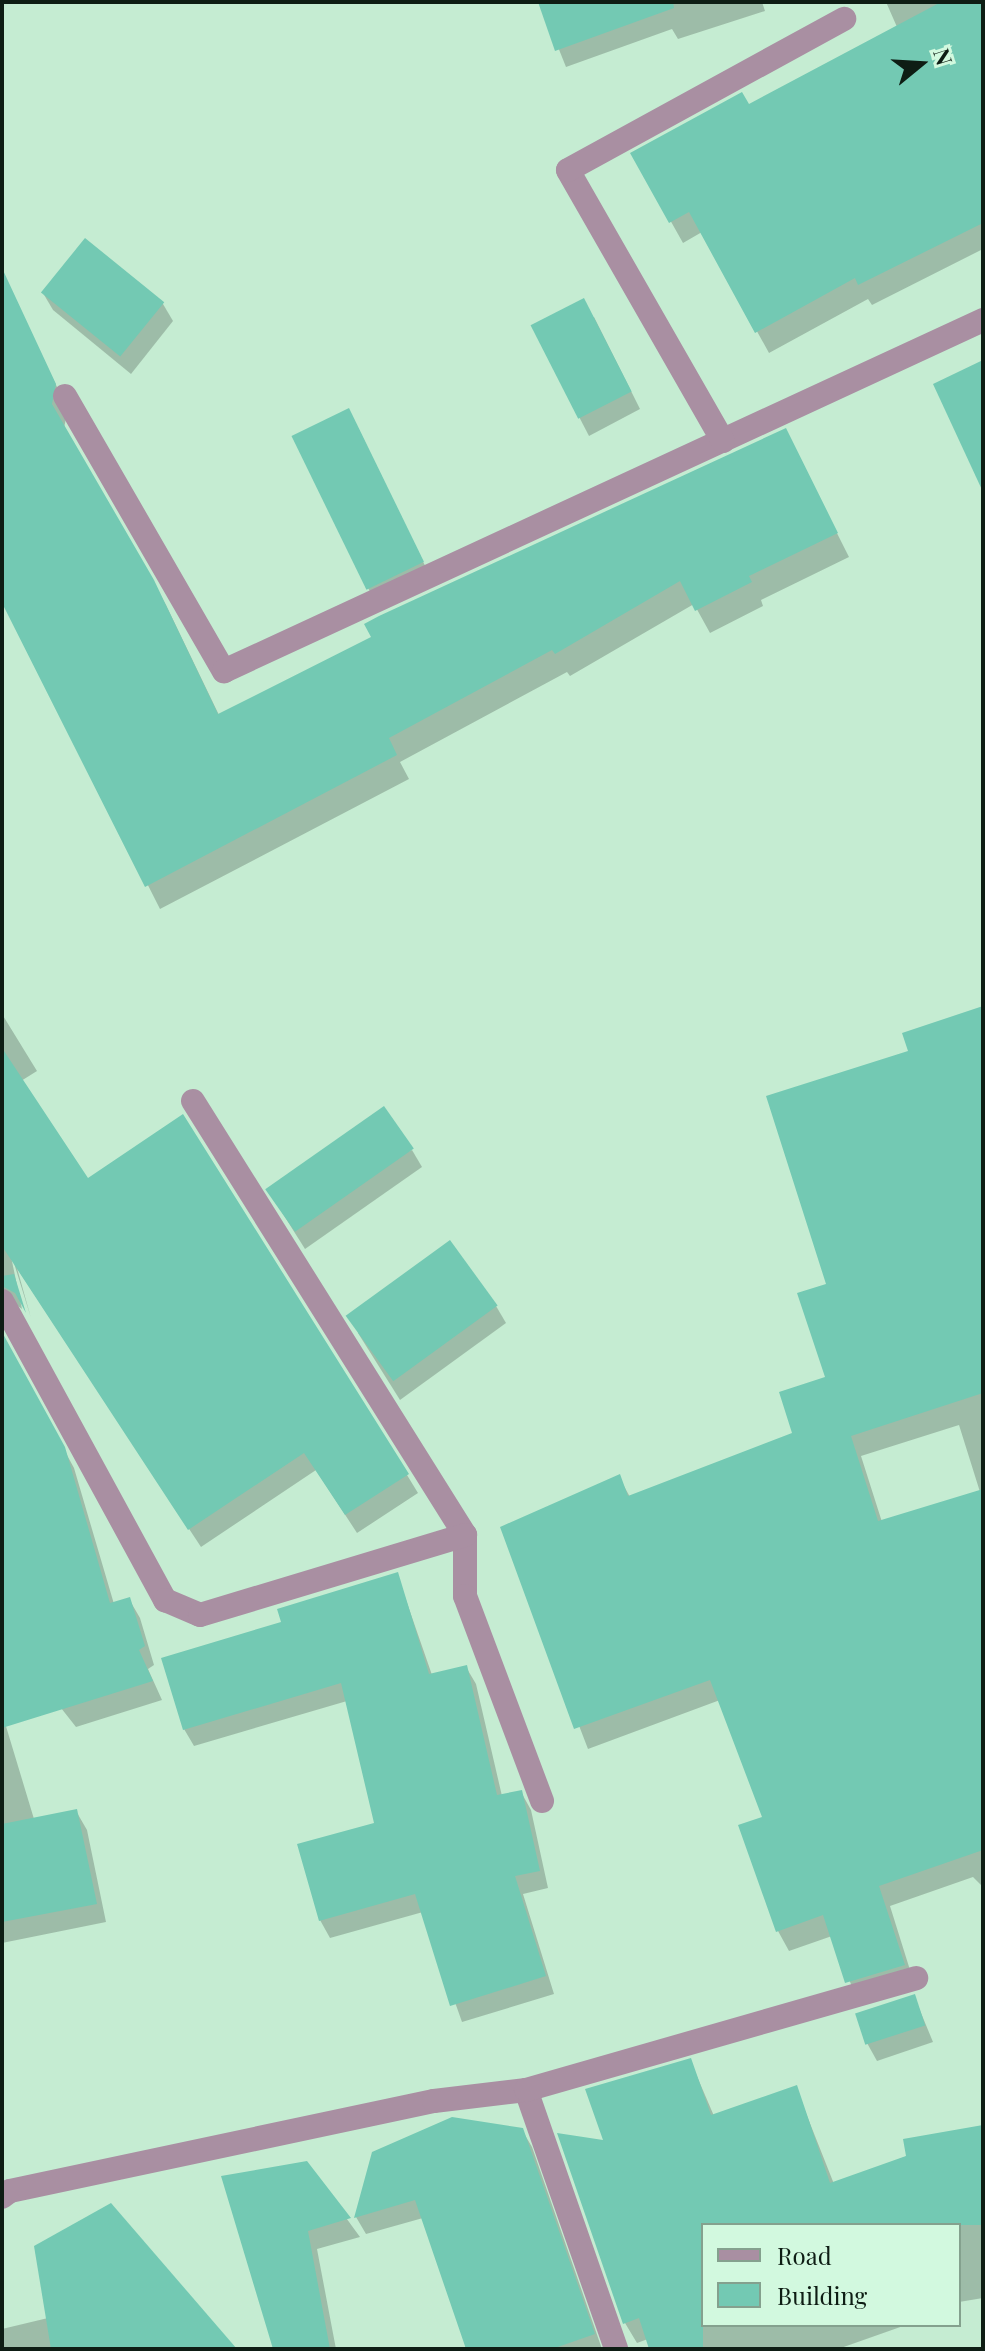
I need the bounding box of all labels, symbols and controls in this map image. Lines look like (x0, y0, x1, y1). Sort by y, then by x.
north arrow (881, 24, 961, 104)
text: N (927, 44, 961, 69)
legend (701, 2223, 961, 2327)
text: Road (777, 2239, 832, 2271)
text: Building (777, 2279, 867, 2311)

